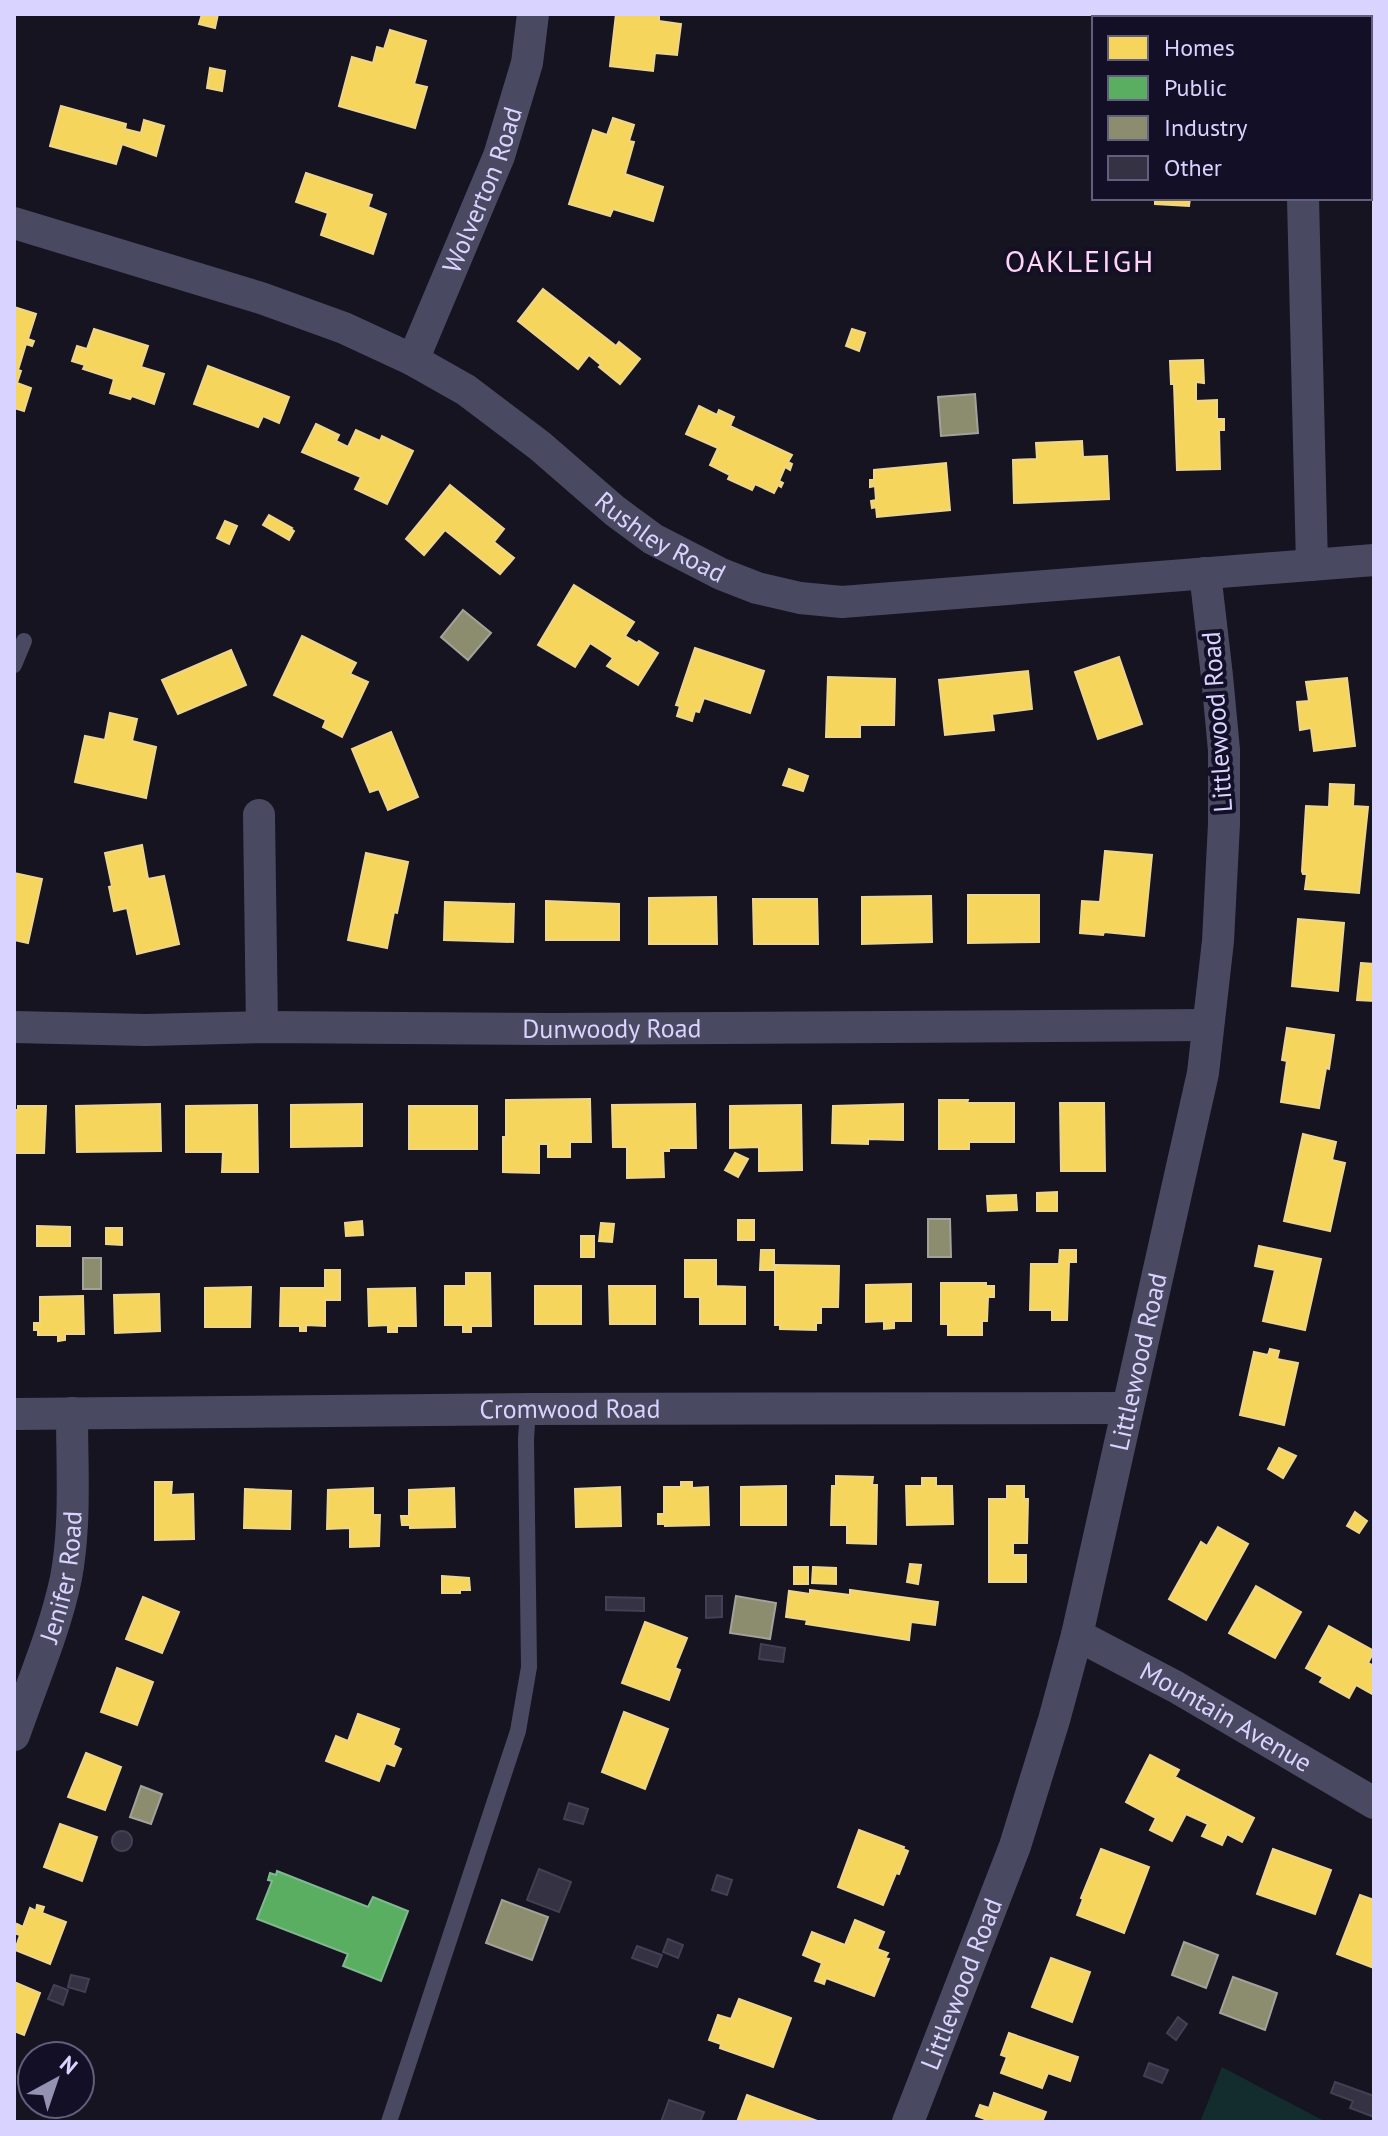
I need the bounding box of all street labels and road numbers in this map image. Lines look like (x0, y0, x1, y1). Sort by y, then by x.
street label: Wolverton Road (435, 103, 529, 278)
street label: Rushley Road (588, 484, 731, 590)
street label: Littlewood Road (1194, 630, 1239, 814)
street label: Dunwoody Road (522, 1011, 702, 1045)
street label: Littlewood Road (1102, 1270, 1174, 1454)
street label: Cromwood Road (479, 1392, 661, 1425)
street label: Jenifer Road (31, 1510, 89, 1648)
street label: Mountain Avenue (1135, 1654, 1318, 1779)
street label: Littlewood Road (913, 1893, 1009, 2074)

